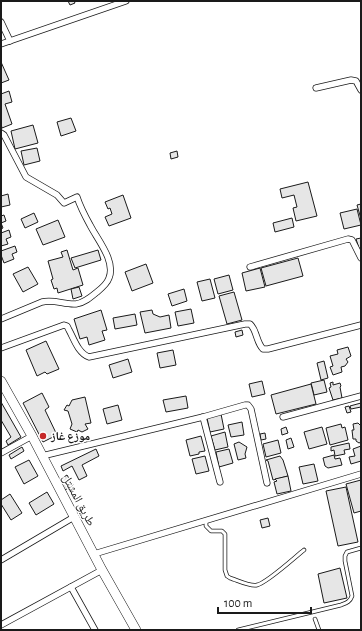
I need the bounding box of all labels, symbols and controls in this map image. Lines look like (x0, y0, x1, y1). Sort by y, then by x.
place label: موزع غاز (50, 430, 91, 444)
marker: موزع غاز (38, 431, 48, 441)
street label: طريق المشتل (59, 472, 98, 528)
scale bar (218, 589, 311, 615)
text: 100 m (224, 597, 252, 609)

